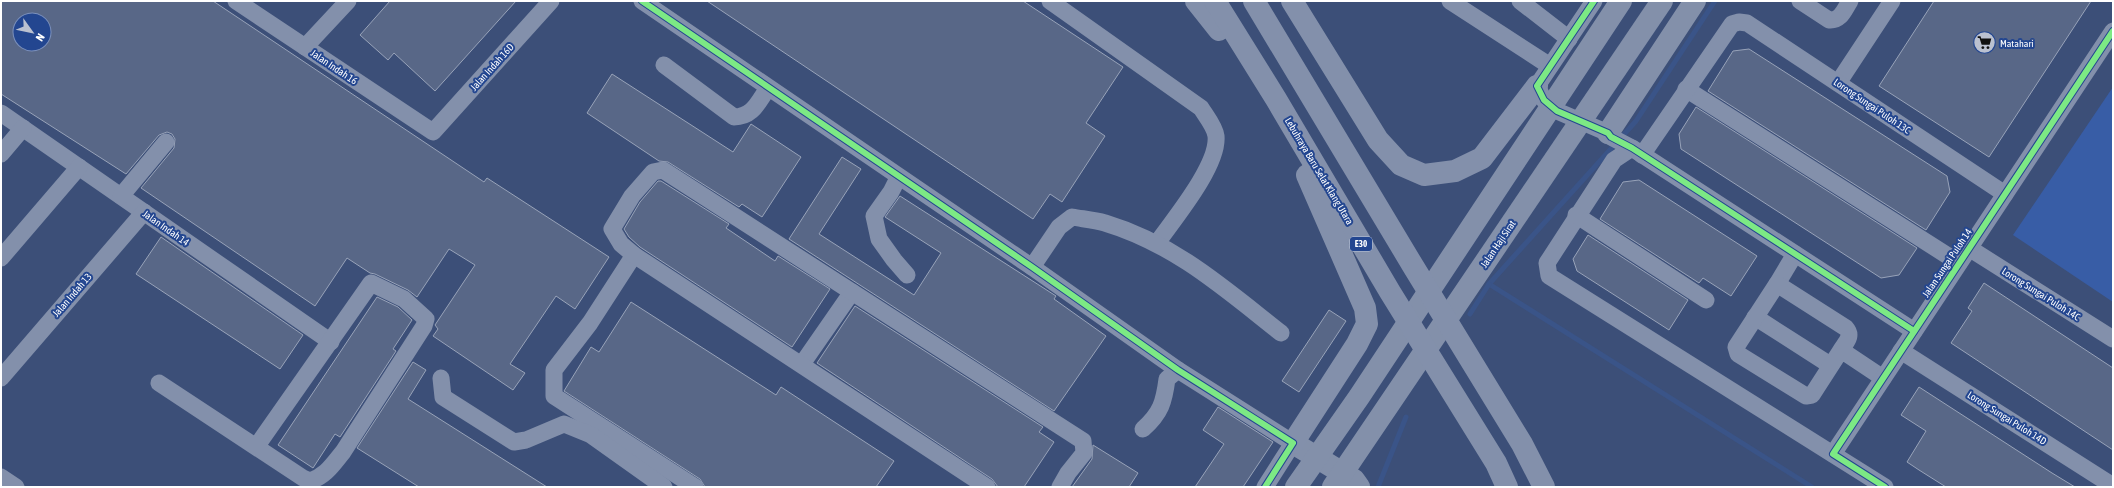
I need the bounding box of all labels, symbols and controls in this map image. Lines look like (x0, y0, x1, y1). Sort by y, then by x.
north arrow (12, 12, 52, 52)
supermarket icon: Matahari (1972, 30, 1998, 56)
text: N (34, 31, 47, 43)
place label: Matahari (2000, 38, 2034, 49)
street label: Jalan Indah 16D (468, 41, 516, 93)
street label: Jalan Indah 16 (309, 47, 360, 87)
street label: Lorong Sungai Puloh 13C (1832, 76, 1913, 136)
street label: Lebuhraya Baru Selat Klang Utara (1283, 116, 1355, 227)
street label: Jalan Indah 14 (141, 208, 191, 248)
street label: Jalan Haji Sirat (1478, 218, 1518, 270)
street label: Jalan Sungai Puloh 14 (1920, 226, 1974, 299)
road number: E30 (1350, 237, 1372, 251)
street label: Lorong Sungai Puloh 14C (2000, 265, 2083, 323)
street label: Jalan Indah 13 (50, 271, 94, 319)
street label: Lorong Sungai Puloh 14D (1965, 389, 2049, 447)

